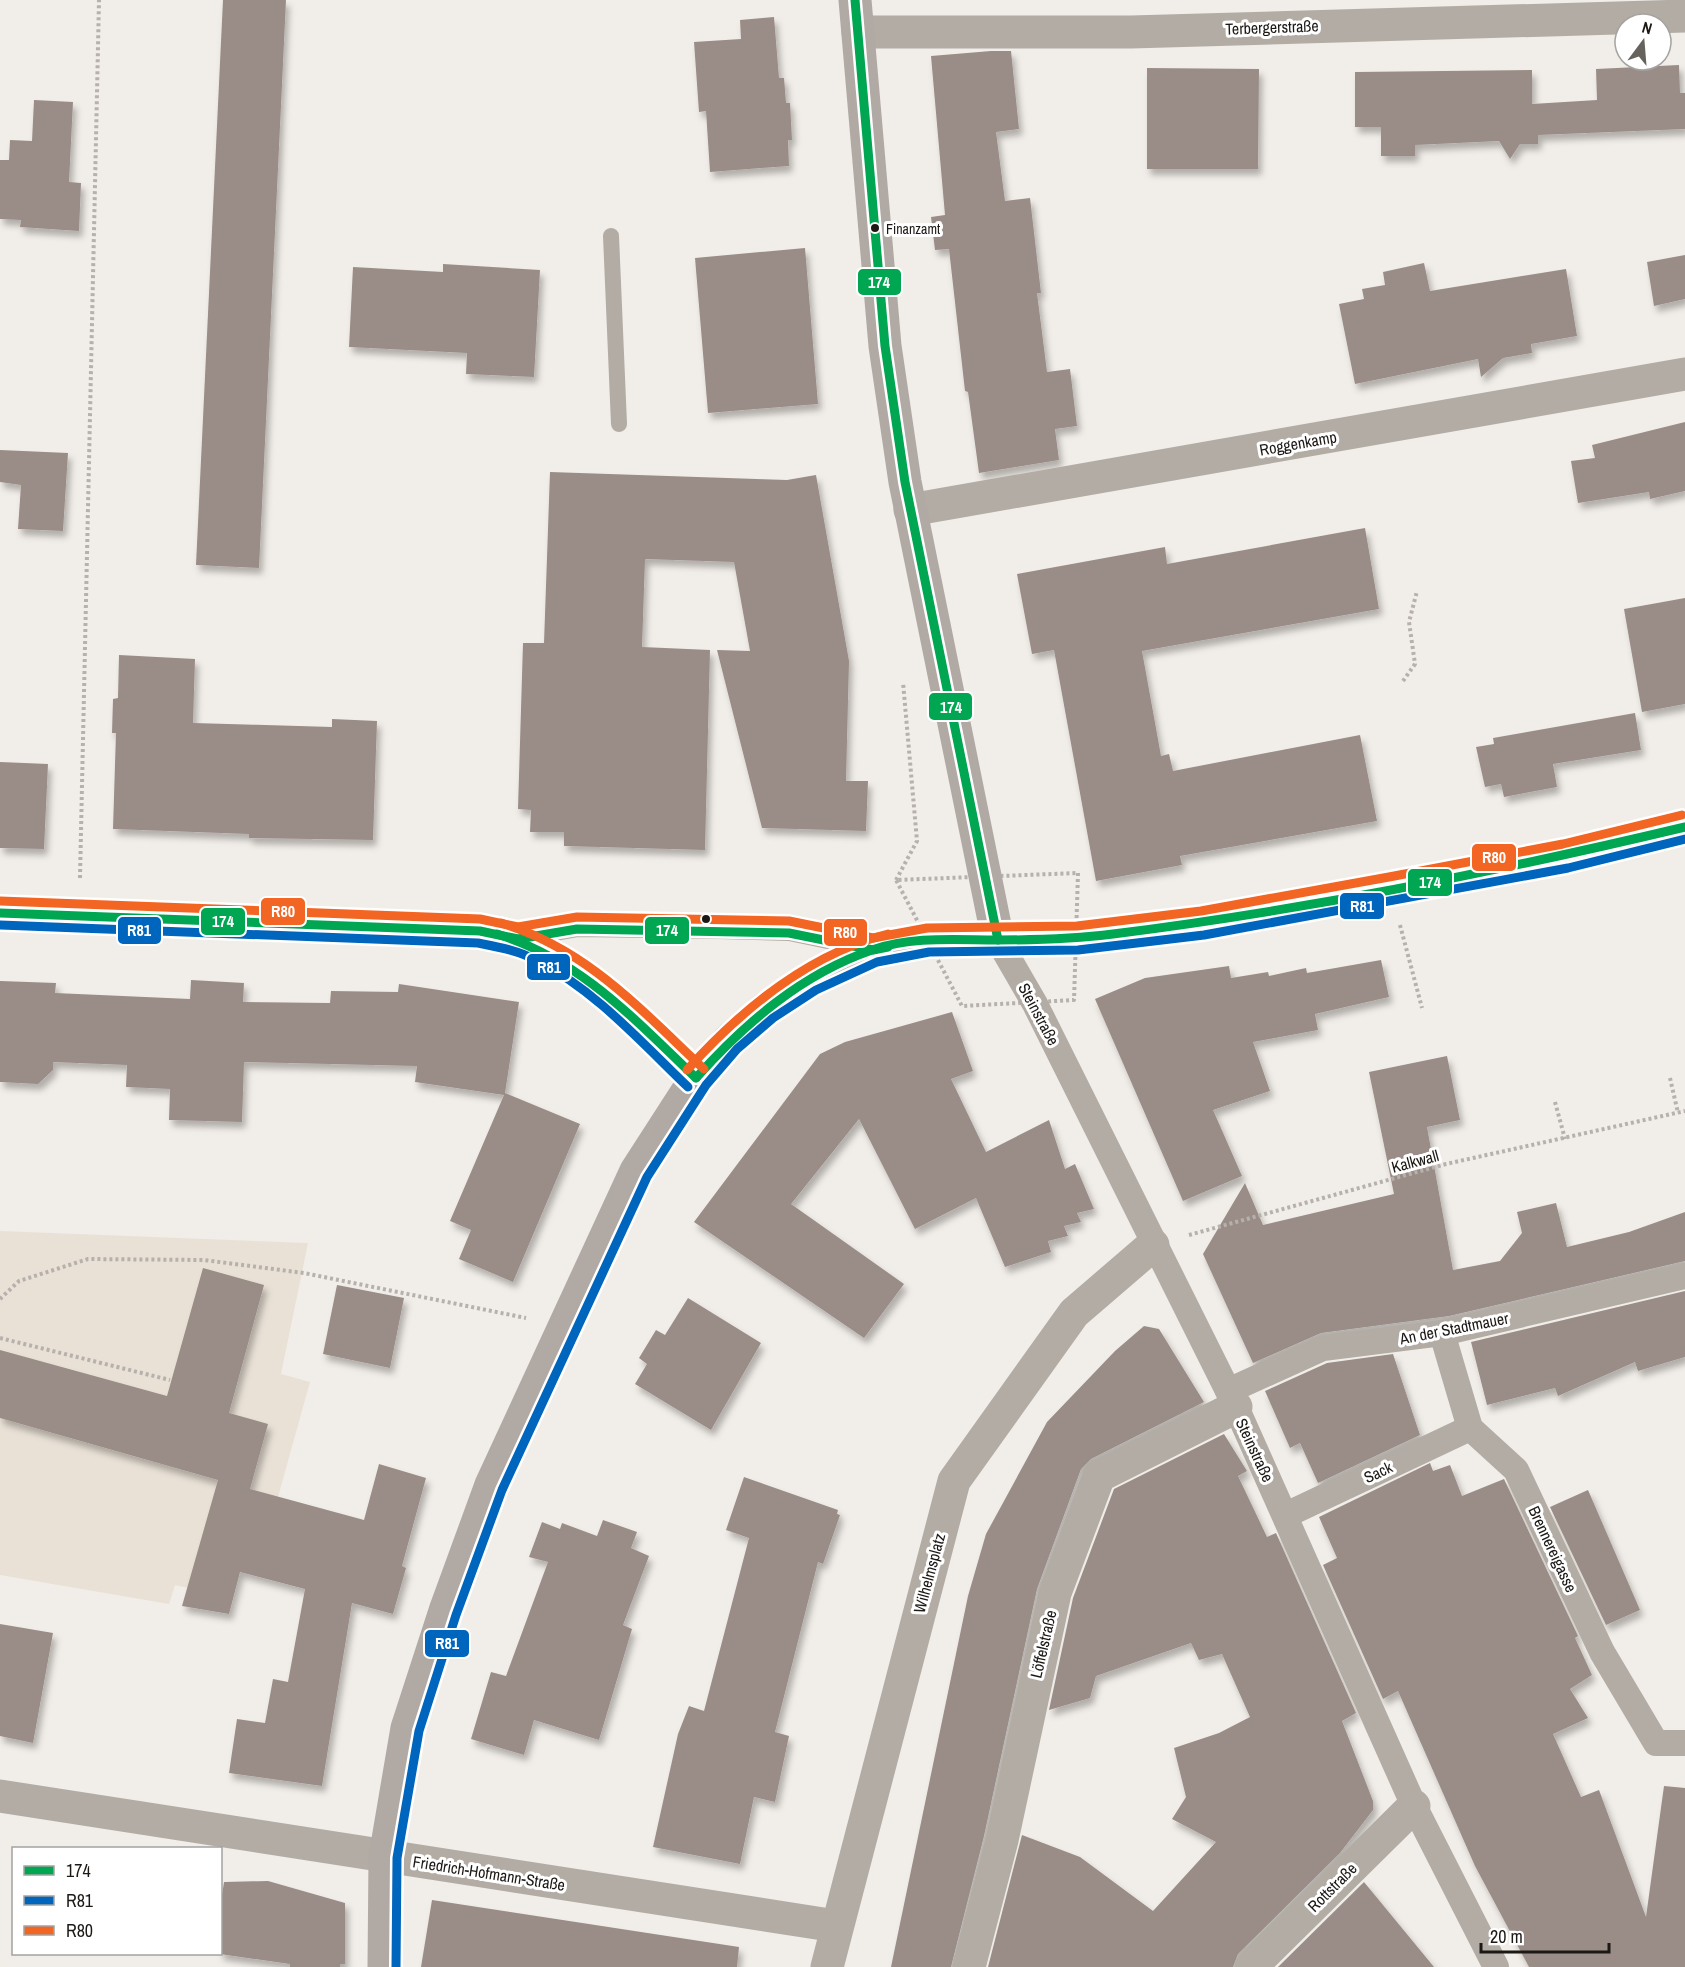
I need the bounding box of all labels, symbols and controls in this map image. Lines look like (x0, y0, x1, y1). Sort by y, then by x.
north arrow (1613, 12, 1673, 72)
street label: Terbergerstraße (1225, 14, 1319, 40)
text: N (1640, 16, 1655, 39)
place label: Finanzamt (886, 220, 940, 238)
marker: Finanzamt (869, 222, 881, 234)
line badge: 174 (857, 268, 902, 296)
text: 174 (868, 271, 891, 293)
street label: Roggenkamp (1258, 425, 1338, 461)
line badge: 174 (928, 692, 973, 721)
text: 174 (940, 696, 963, 718)
line badge: R80 (1471, 843, 1517, 872)
text: R80 (1482, 846, 1506, 868)
line badge: 174 (1407, 868, 1453, 897)
text: 174 (1419, 871, 1442, 893)
line badge: R81 (1339, 892, 1385, 920)
text: R81 (1350, 895, 1375, 917)
line badge: R80 (260, 897, 306, 926)
text: R80 (271, 900, 295, 922)
line badge: 174 (200, 907, 246, 936)
text: 174 (212, 910, 235, 932)
unlabelled marker (700, 913, 712, 925)
line badge: R81 (117, 916, 162, 945)
line badge: 174 (644, 916, 690, 945)
line badge: R80 (823, 918, 868, 947)
text: R81 (127, 919, 152, 941)
text: 174 (656, 919, 679, 941)
text: R80 (833, 921, 857, 943)
line badge: R81 (526, 953, 571, 981)
text: R81 (537, 956, 562, 978)
street label: Steinstraße (1013, 979, 1065, 1049)
street label: Kalkwall (1389, 1144, 1441, 1178)
street label: An der Stadtmauer (1397, 1307, 1511, 1349)
street label: Steinstraße (1231, 1415, 1279, 1485)
street label: Sack (1360, 1456, 1396, 1488)
street label: Brennereigasse (1523, 1502, 1583, 1596)
street label: Wilhelmsplatz (908, 1530, 950, 1615)
street label: Löffelstraße (1025, 1608, 1061, 1680)
line badge: R81 (424, 1629, 470, 1658)
text: R81 (435, 1632, 460, 1654)
legend (12, 1847, 222, 1955)
street label: Friedrich-Hofmann-Straße (411, 1850, 567, 1896)
text: 174 (66, 1858, 91, 1883)
street label: Rottstraße (1303, 1858, 1361, 1916)
text: R81 (66, 1888, 94, 1913)
scale bar (1481, 1916, 1608, 1954)
text: R80 (66, 1918, 93, 1943)
text: 20 m (1490, 1924, 1523, 1949)

